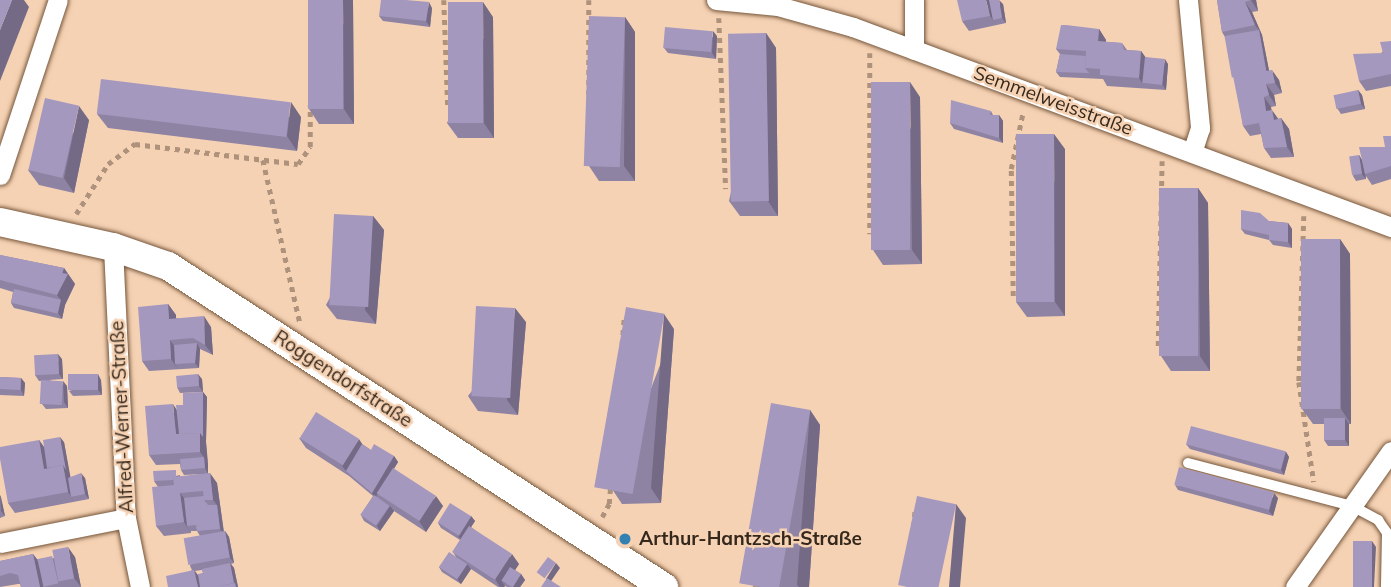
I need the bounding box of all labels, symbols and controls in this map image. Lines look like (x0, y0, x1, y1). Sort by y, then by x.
street label: Semmelweisstraße (970, 62, 1136, 140)
street label: Alfred-Werner-Straße (106, 320, 138, 514)
street label: Roggendorfstraße (269, 326, 417, 432)
place label: Arthur-Hantzsch-Straße (639, 528, 862, 550)
marker: Arthur-Hantzsch-Straße (617, 531, 633, 547)

